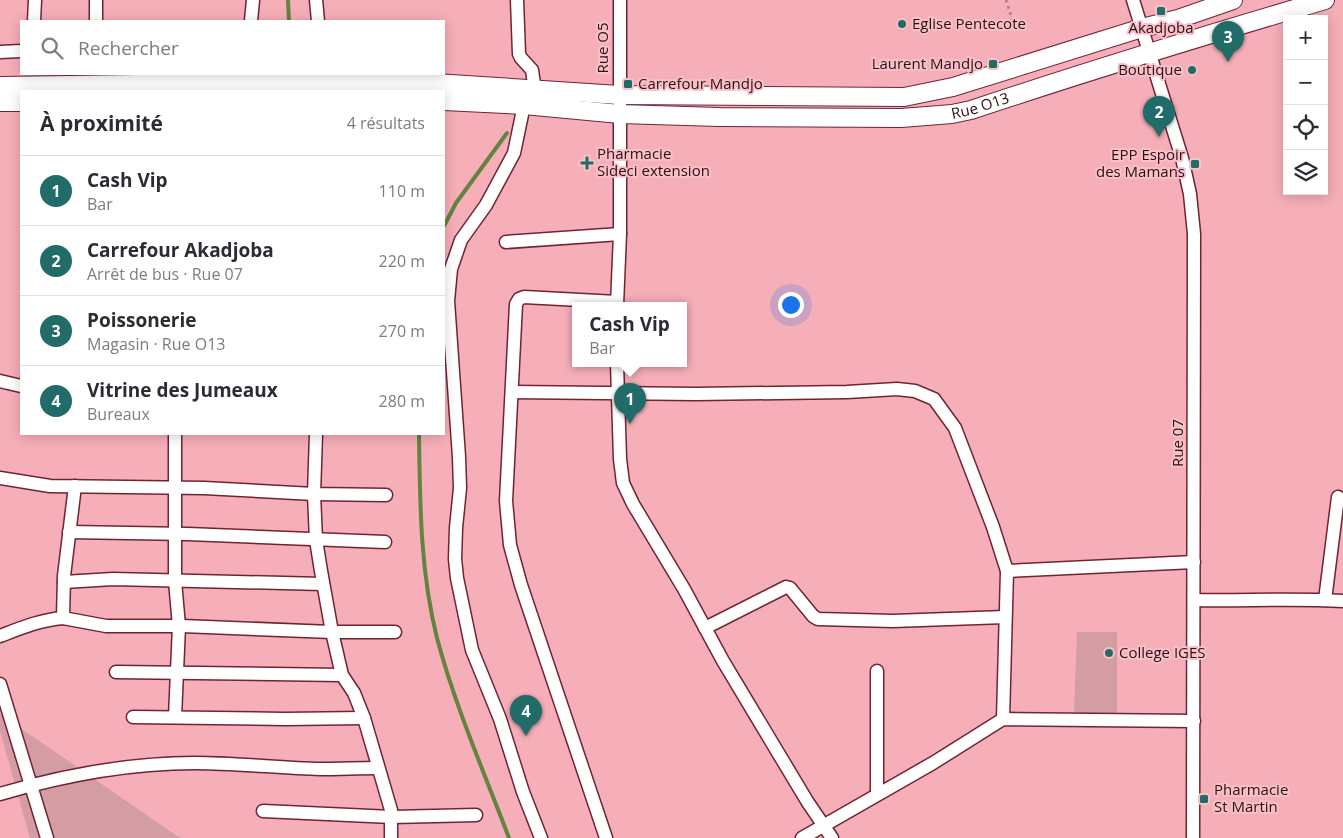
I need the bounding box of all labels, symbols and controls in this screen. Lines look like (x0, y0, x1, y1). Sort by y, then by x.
marker: Akadjoba (1155, 5, 1167, 17)
place label: Eglise Pentecote (912, 13, 1026, 33)
map controls (1283, 15, 1328, 195)
button: + (1283, 15, 1328, 60)
place label: Akadjoba (1128, 17, 1194, 37)
marker: Eglise Pentecote (896, 18, 908, 30)
search box (20, 20, 445, 75)
pin: 3 (1212, 21, 1244, 62)
street label: Rue O5 (592, 22, 612, 74)
icon: search (38, 34, 66, 62)
text: Rechercher (78, 35, 179, 61)
place label: Laurent Mandjo (872, 53, 983, 73)
marker: Laurent Mandjo (987, 58, 999, 70)
place label: Boutique (1118, 59, 1182, 79)
button: − (1283, 60, 1328, 105)
marker: Boutique (1186, 64, 1198, 76)
place label: Carrefour Mandjo (638, 73, 763, 93)
marker: Carrefour Mandjo (622, 78, 634, 90)
street label: Rue O13 (949, 87, 1011, 123)
pin: 2 (1143, 96, 1175, 137)
button: locate (1283, 105, 1328, 150)
text: À proximité (40, 109, 163, 137)
text: 4 résultats (347, 112, 425, 134)
place label: Pharmacie Sideci extension (597, 143, 710, 180)
place label: EPP Espoir des Mamans (1096, 144, 1185, 181)
button: layers (1283, 150, 1328, 195)
marker: Pharmacie Sideci extension (581, 157, 593, 169)
marker: EPP Espoir des Mamans (1189, 158, 1201, 170)
text: Cash Vip (87, 167, 168, 193)
text: 1 (51, 180, 61, 202)
text: 110 m (379, 180, 425, 202)
text: Bar (87, 193, 113, 215)
text: Carrefour Akadjoba (87, 237, 274, 263)
text: 2 (51, 250, 61, 272)
text: 220 m (379, 250, 425, 272)
text: Arrêt de bus · Rue 07 (87, 263, 243, 285)
your location (778, 292, 804, 318)
popup (572, 302, 687, 367)
text: Poissonerie (87, 307, 197, 333)
text: Cash Vip (589, 311, 670, 337)
text: 3 (51, 320, 61, 342)
text: 270 m (379, 320, 425, 342)
text: Magasin · Rue O13 (87, 333, 225, 355)
text: Bar (589, 337, 615, 359)
text: Vitrine des Jumeaux (87, 377, 278, 403)
pin: 1 (614, 383, 646, 424)
text: 4 (51, 390, 61, 412)
text: 280 m (379, 390, 425, 412)
text: Bureaux (87, 403, 150, 425)
street label: Rue 07 (1167, 419, 1187, 467)
place label: College IGES (1119, 642, 1206, 662)
marker: College IGES (1103, 647, 1115, 659)
pin: 4 (510, 695, 542, 736)
place label: Pharmacie St Martin (1214, 779, 1288, 816)
marker: Pharmacie St Martin (1198, 793, 1210, 805)

